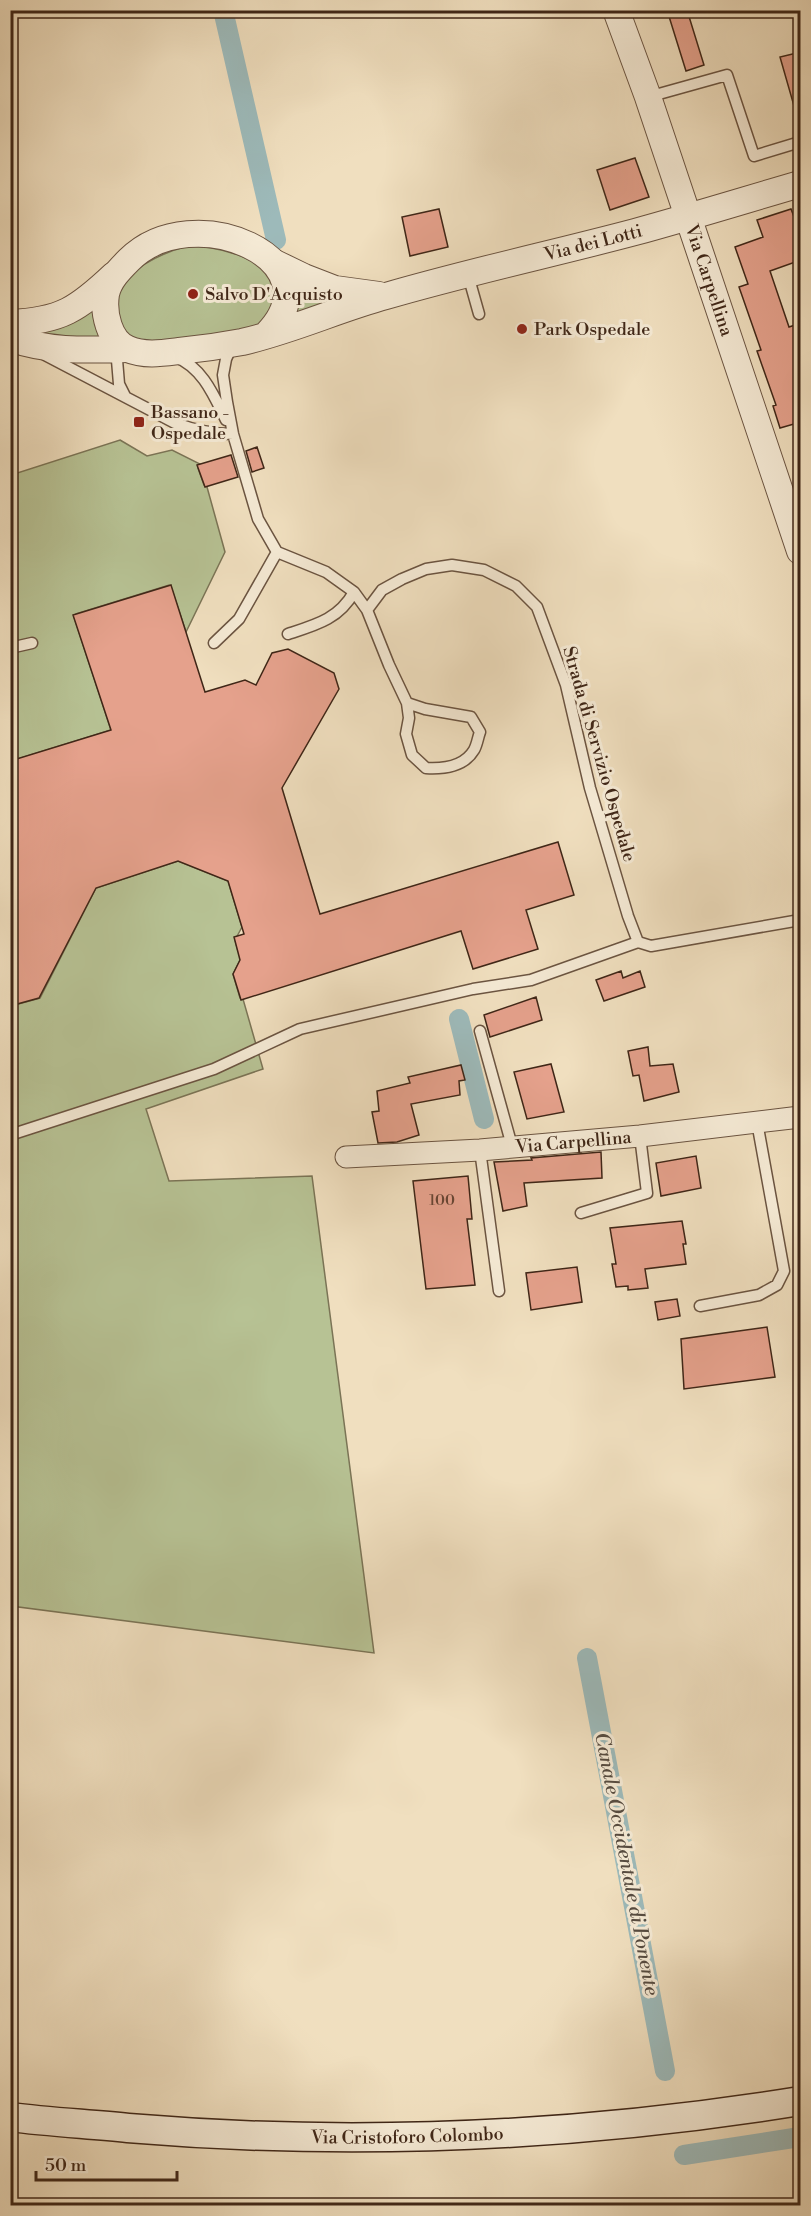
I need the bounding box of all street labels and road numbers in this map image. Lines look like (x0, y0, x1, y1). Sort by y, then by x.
street label: Via dei Lotti (541, 219, 645, 266)
street label: Via Carpellina (680, 221, 739, 340)
street label: Strada di Servizio Ospedale (557, 644, 641, 864)
street label: Via Carpellina (514, 1125, 633, 1158)
street label: Via Cristoforo Colombo (310, 2122, 504, 2149)

